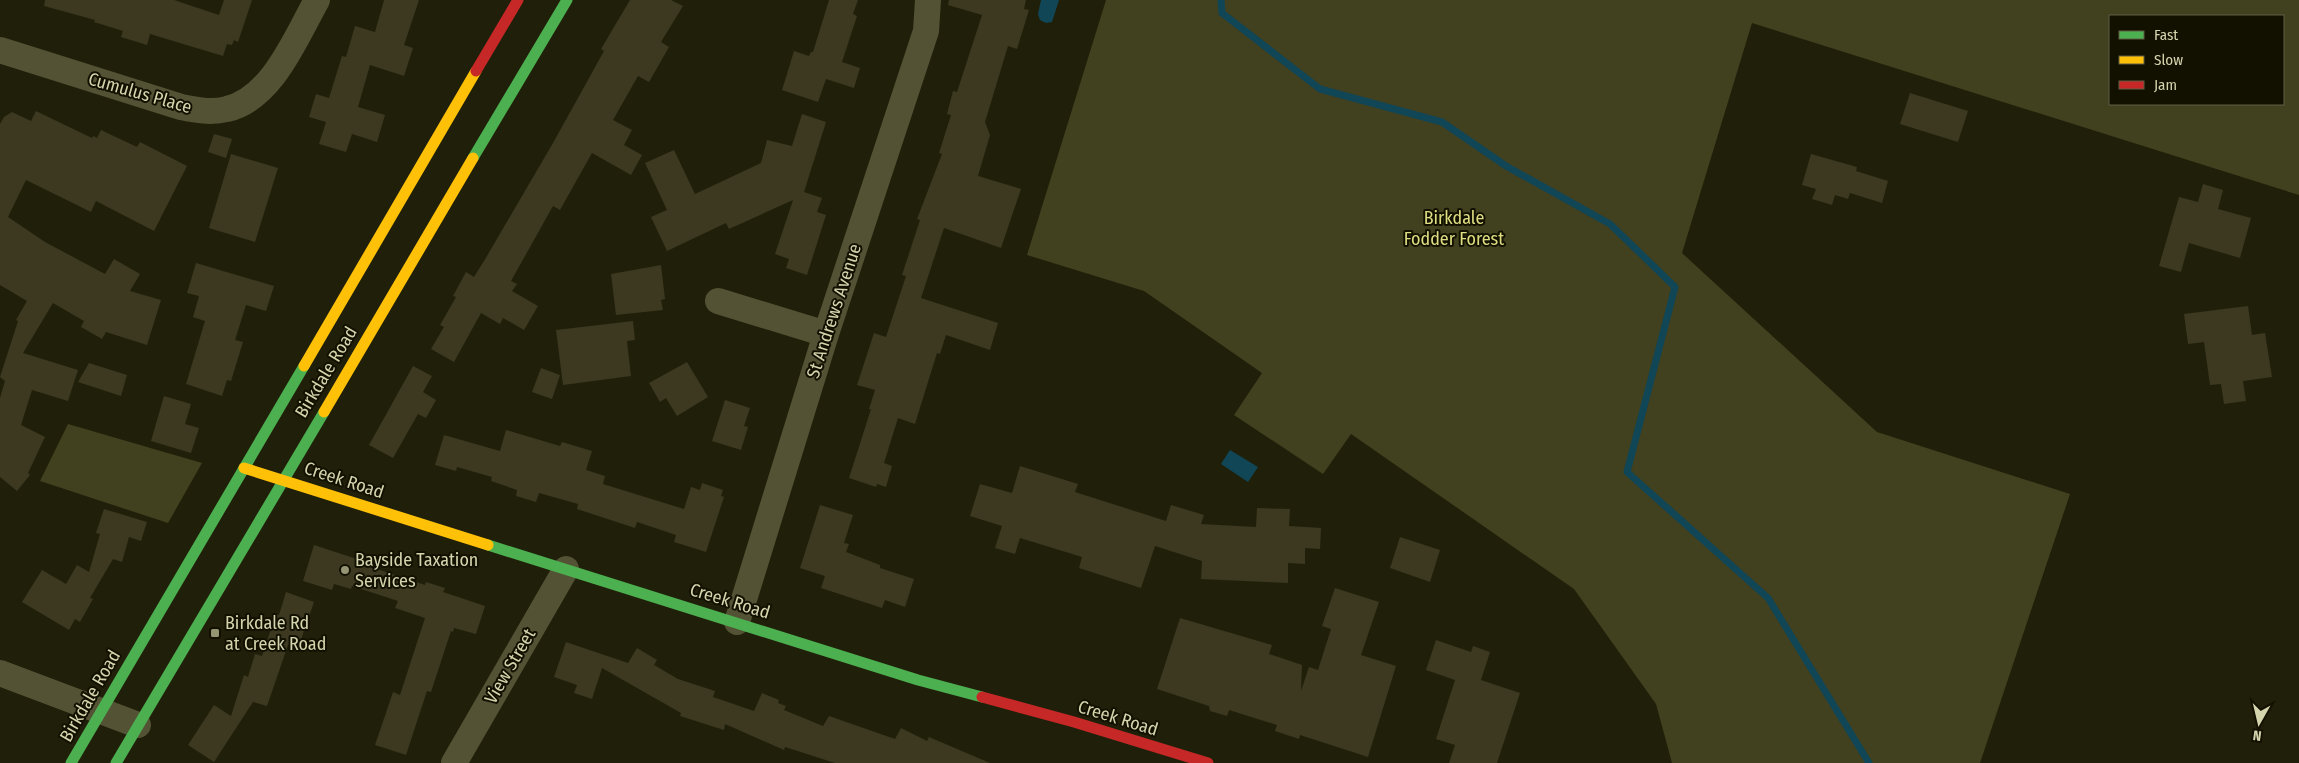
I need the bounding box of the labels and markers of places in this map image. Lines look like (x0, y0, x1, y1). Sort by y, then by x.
place label: Bayside Taxation Services (355, 549, 478, 592)
marker: Bayside Taxation Services (339, 564, 351, 576)
place label: Birkdale Rd at Creek Road (225, 612, 326, 655)
marker: Birkdale Rd at Creek Road (209, 627, 221, 639)

